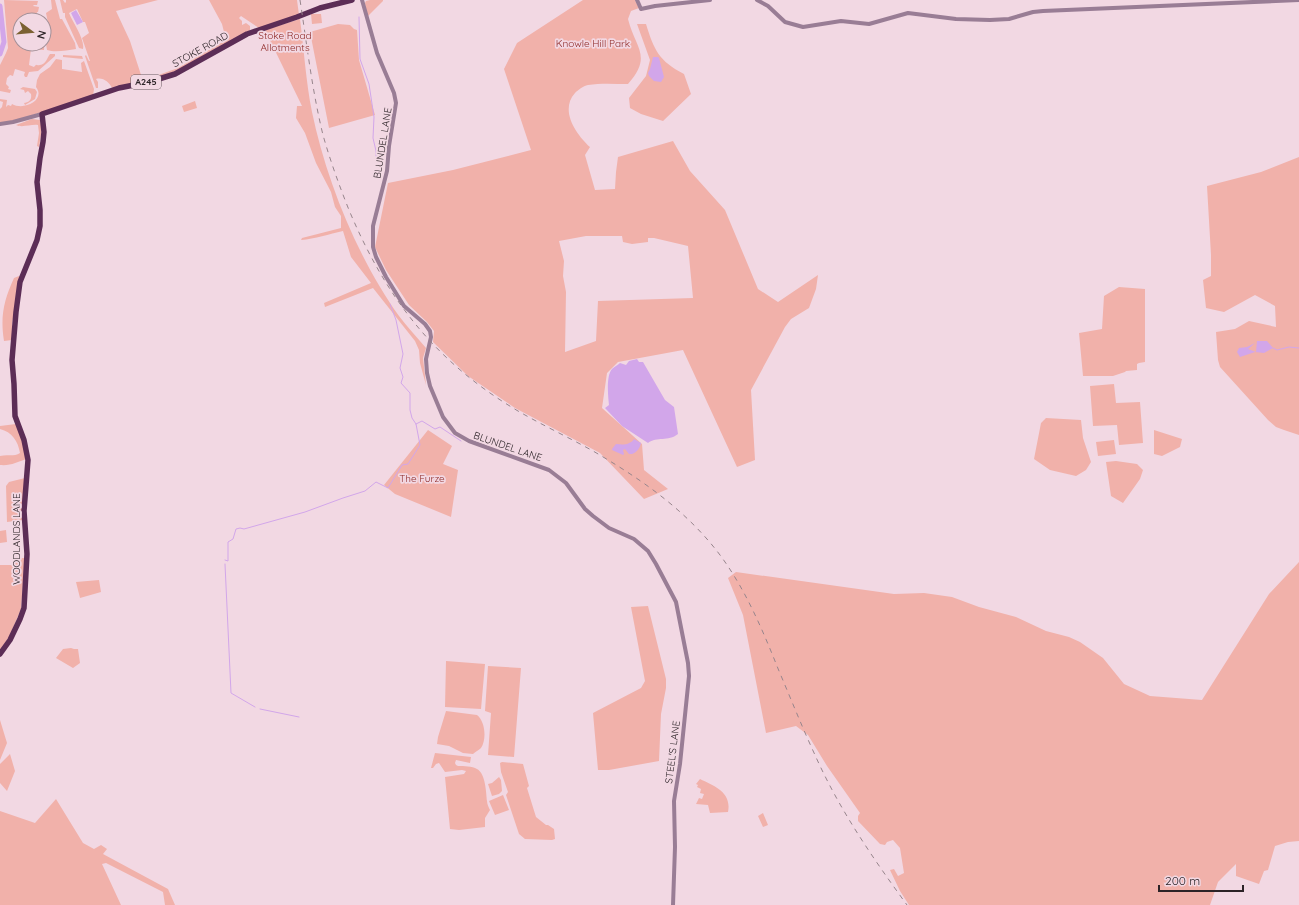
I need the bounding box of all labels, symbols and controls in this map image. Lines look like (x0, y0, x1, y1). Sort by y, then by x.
north arrow (12, 12, 52, 52)
text: N (34, 29, 49, 41)
street label: STOKE ROAD (170, 29, 231, 70)
park label: Stoke Road Allotments (258, 29, 312, 54)
park label: Knowle Hill Park (556, 37, 630, 50)
road number: A245 (131, 75, 161, 89)
street label: BLUNDEL LANE (370, 106, 395, 180)
street label: BLUNDEL LANE (472, 429, 544, 464)
park label: The Furze (399, 472, 445, 485)
street label: WOODLANDS LANE (10, 493, 23, 585)
street label: STEEL'S LANE (662, 720, 683, 784)
scale bar (1159, 867, 1243, 893)
text: 200 m (1165, 873, 1200, 888)

